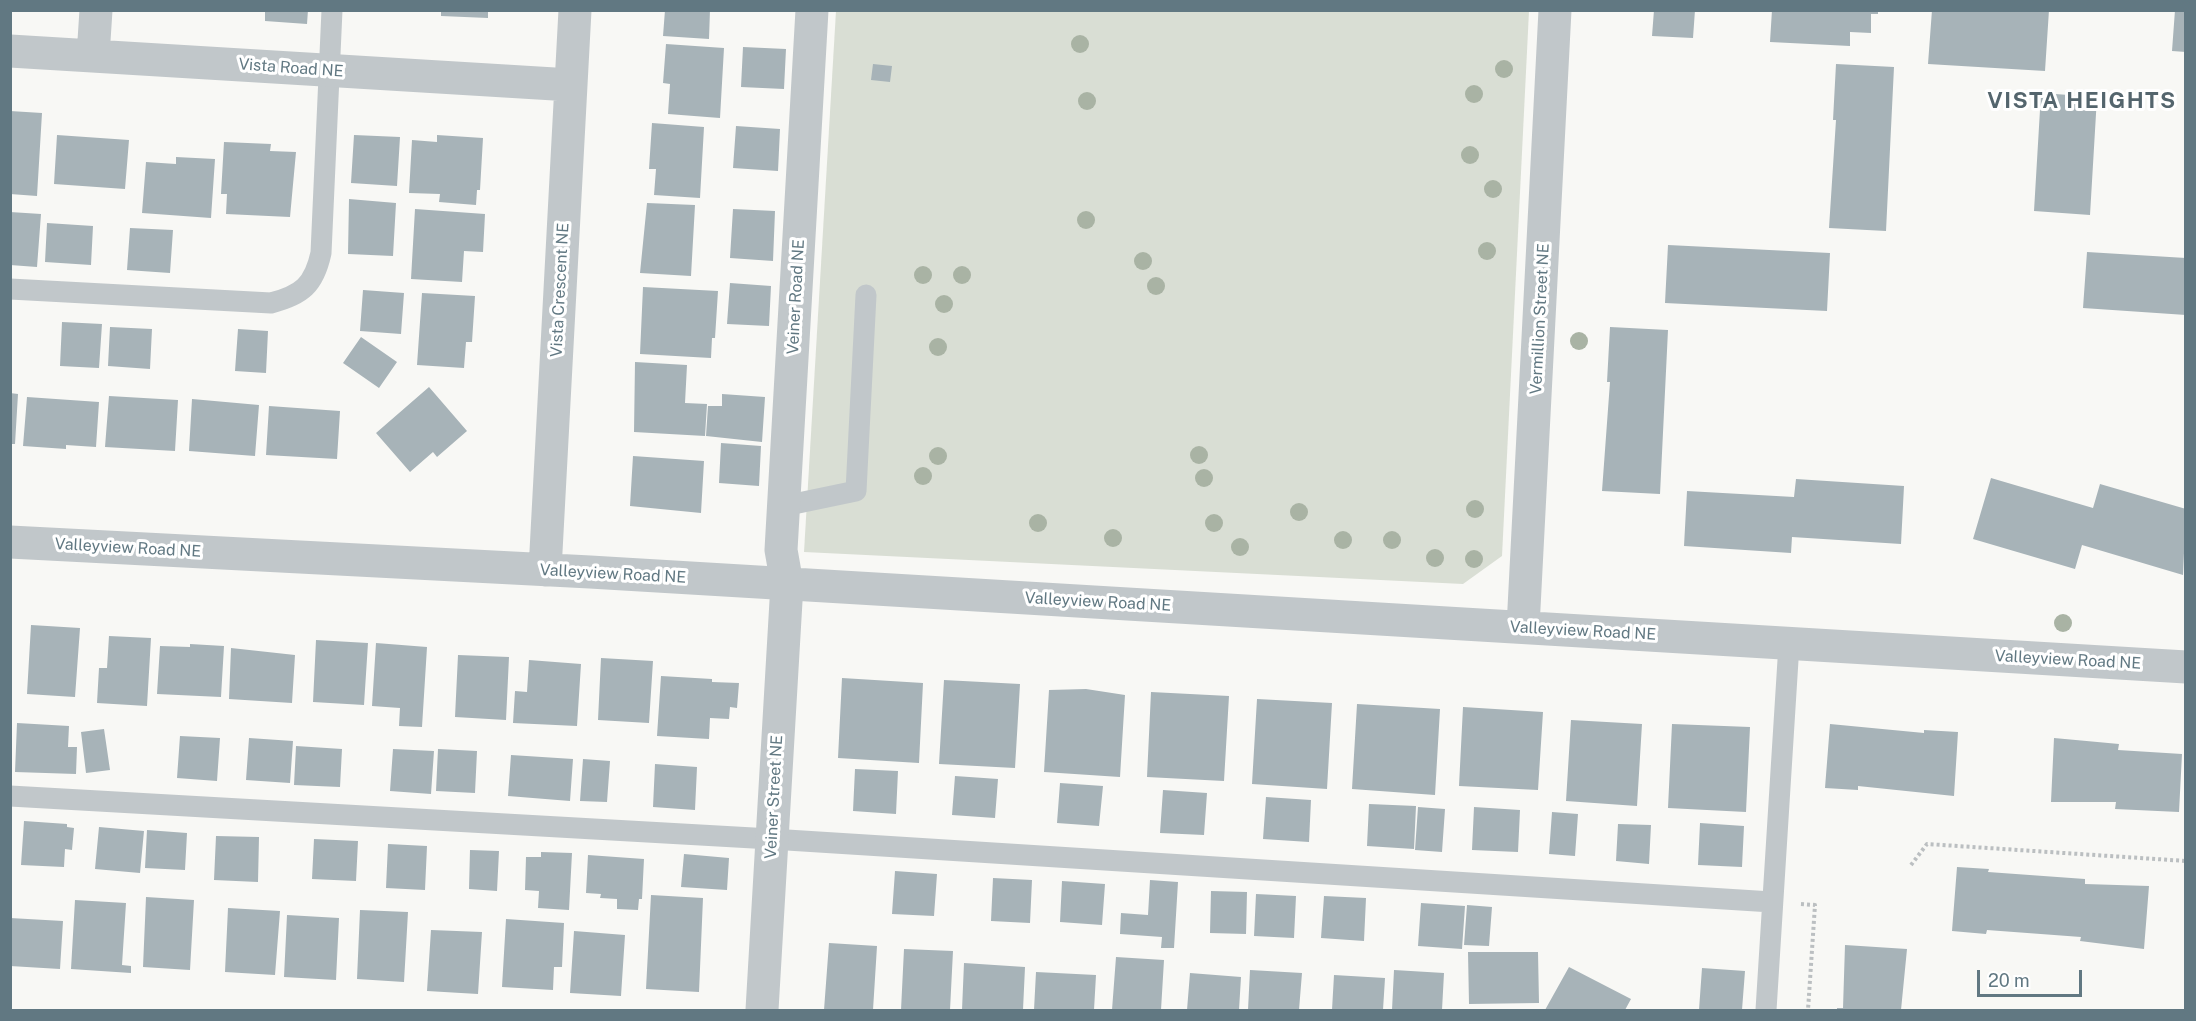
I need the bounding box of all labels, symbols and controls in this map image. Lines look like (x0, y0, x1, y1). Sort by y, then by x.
street label: Vista Road NE (238, 55, 344, 81)
district label: VISTA HEIGHTS (1987, 88, 2177, 114)
street label: Vista Crescent NE (547, 222, 573, 358)
street label: Veiner Road NE (783, 239, 809, 355)
street label: Vermillion Street NE (1526, 243, 1554, 395)
street label: Valleyview Road NE (54, 535, 202, 561)
street label: Valleyview Road NE (539, 561, 687, 587)
street label: Valleyview Road NE (1024, 589, 1172, 615)
street label: Valleyview Road NE (1509, 618, 1657, 644)
street label: Valleyview Road NE (1994, 647, 2142, 673)
street label: Veiner Street NE (761, 734, 787, 860)
scale bar (1980, 958, 2085, 996)
text: 20 m (1988, 970, 2030, 991)

